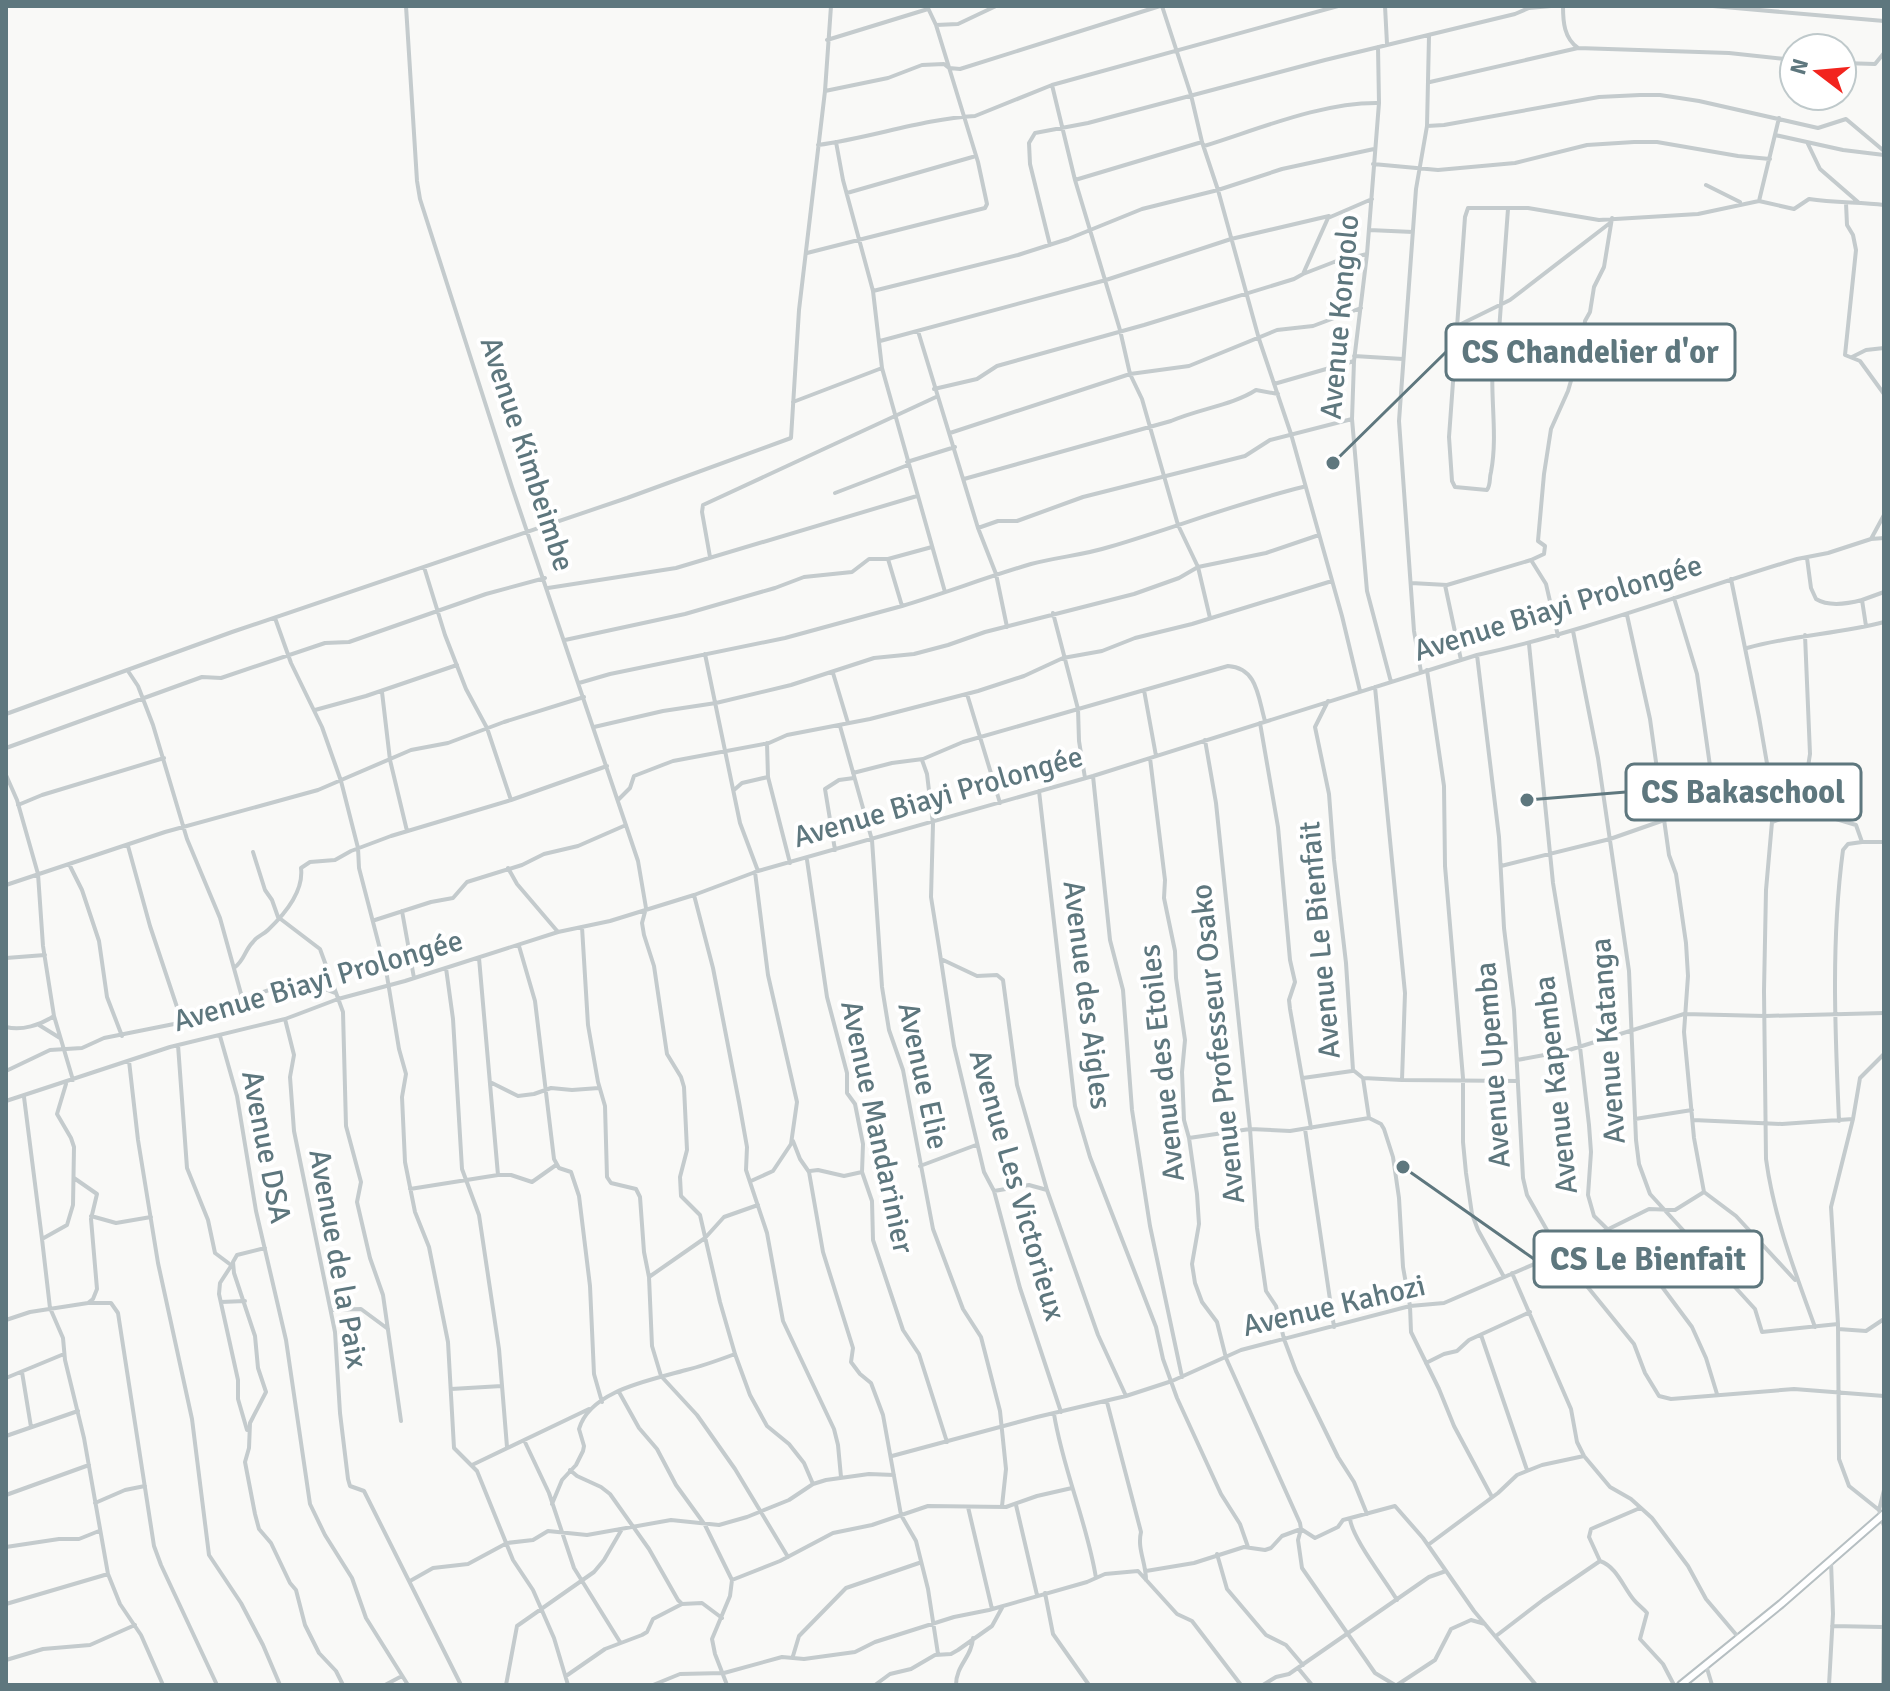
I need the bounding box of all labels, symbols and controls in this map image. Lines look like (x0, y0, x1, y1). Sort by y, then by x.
north arrow (1778, 32, 1858, 112)
text: N (1784, 56, 1814, 78)
street label: Avenue Kongolo (1313, 213, 1367, 421)
callout: CS Chandelier d'or (1446, 324, 1735, 380)
street label: Avenue Kimbeimbe (472, 332, 582, 576)
text: CS Chandelier d'or (1461, 333, 1719, 372)
street label: Avenue Biayi Prolongée (1409, 547, 1707, 669)
street label: Avenue Biayi Prolongée (789, 738, 1087, 856)
callout: CS Bakaschool (1626, 764, 1861, 820)
text: CS Bakaschool (1641, 773, 1845, 812)
street label: Avenue Le Bienfait (1291, 820, 1349, 1060)
street label: Avenue des Aigles (1055, 879, 1119, 1111)
street label: Avenue Professeur Osako (1183, 882, 1253, 1206)
street label: Avenue Biayi Prolongée (169, 922, 467, 1040)
street label: Avenue Katanga (1582, 937, 1634, 1145)
street label: Avenue des Etoiles (1131, 943, 1193, 1183)
street label: Avenue Upemba (1467, 961, 1519, 1169)
street label: Avenue Kapemba (1526, 974, 1586, 1196)
street label: Avenue Mandarinier (832, 997, 922, 1257)
street label: Avenue Elie (889, 999, 957, 1153)
street label: Avenue Les Victorieux (961, 1045, 1073, 1325)
street label: Avenue DSA (233, 1067, 299, 1227)
street label: Avenue de la Paix (301, 1146, 376, 1372)
callout: CS Le Bienfait (1534, 1231, 1762, 1287)
text: CS Le Bienfait (1550, 1240, 1746, 1279)
street label: Avenue Kahozi (1239, 1267, 1429, 1345)

